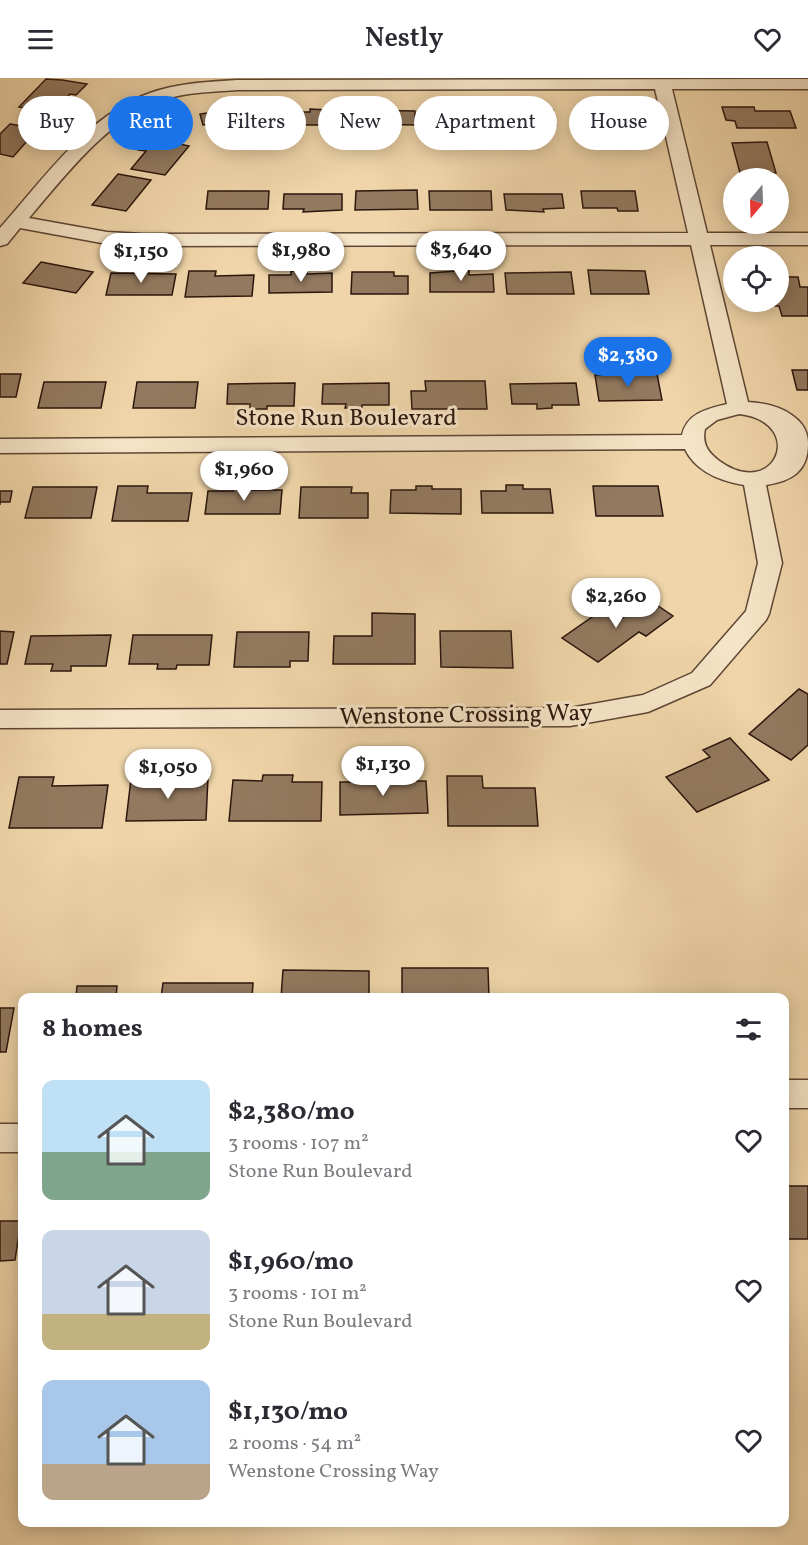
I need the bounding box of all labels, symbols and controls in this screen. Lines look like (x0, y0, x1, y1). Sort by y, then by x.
text: Nestly (365, 20, 443, 58)
icon: menu (24, 23, 57, 56)
icon: heart (751, 23, 784, 56)
chip: Buy (18, 96, 96, 150)
chip: Rent (108, 96, 193, 150)
chip: Filters (205, 96, 306, 150)
chip: New (318, 96, 402, 150)
chip: Apartment (414, 96, 557, 150)
chip: House (569, 96, 669, 150)
north arrow (723, 168, 789, 234)
map controls (723, 168, 789, 312)
pin: $3,640 (412, 231, 510, 282)
pin: $1,980 (252, 232, 350, 283)
pin: $1,150 (92, 233, 190, 284)
text: $3,640 (430, 236, 492, 264)
text: $1,980 (271, 237, 331, 265)
text: $1,150 (114, 238, 168, 266)
button: locate (723, 246, 789, 312)
pin: $2,380 (579, 337, 677, 388)
text: $2,380 (598, 342, 658, 370)
street label: Stone Run Boulevard (235, 402, 457, 436)
pin: $1,960 (195, 451, 293, 502)
text: $1,960 (214, 456, 274, 484)
pin: $2,260 (567, 578, 665, 629)
text: $2,260 (585, 583, 647, 611)
street label: Wenstone Crossing Way (339, 697, 593, 735)
pin: $1,130 (334, 746, 432, 797)
pin: $1,050 (119, 749, 217, 800)
text: $1,130 (355, 751, 411, 779)
text: $1,050 (139, 754, 197, 782)
text: 8 homes (42, 1011, 143, 1047)
icon: filters (732, 1013, 765, 1046)
text: $2,380/mo (228, 1094, 355, 1130)
icon: home (90, 1104, 162, 1176)
icon: heart (732, 1124, 765, 1157)
text: 3 rooms · 107 m² (228, 1130, 369, 1158)
text: Stone Run Boulevard (228, 1158, 413, 1186)
text: $1,960/mo (228, 1244, 354, 1280)
icon: home (90, 1254, 162, 1326)
icon: heart (732, 1274, 765, 1307)
text: 3 rooms · 101 m² (228, 1280, 367, 1308)
text: Stone Run Boulevard (228, 1308, 413, 1336)
text: $1,130/mo (228, 1394, 348, 1430)
icon: home (90, 1404, 162, 1476)
icon: heart (732, 1424, 765, 1457)
text: 2 rooms · 54 m² (228, 1430, 361, 1458)
text: Wenstone Crossing Way (228, 1458, 439, 1486)

